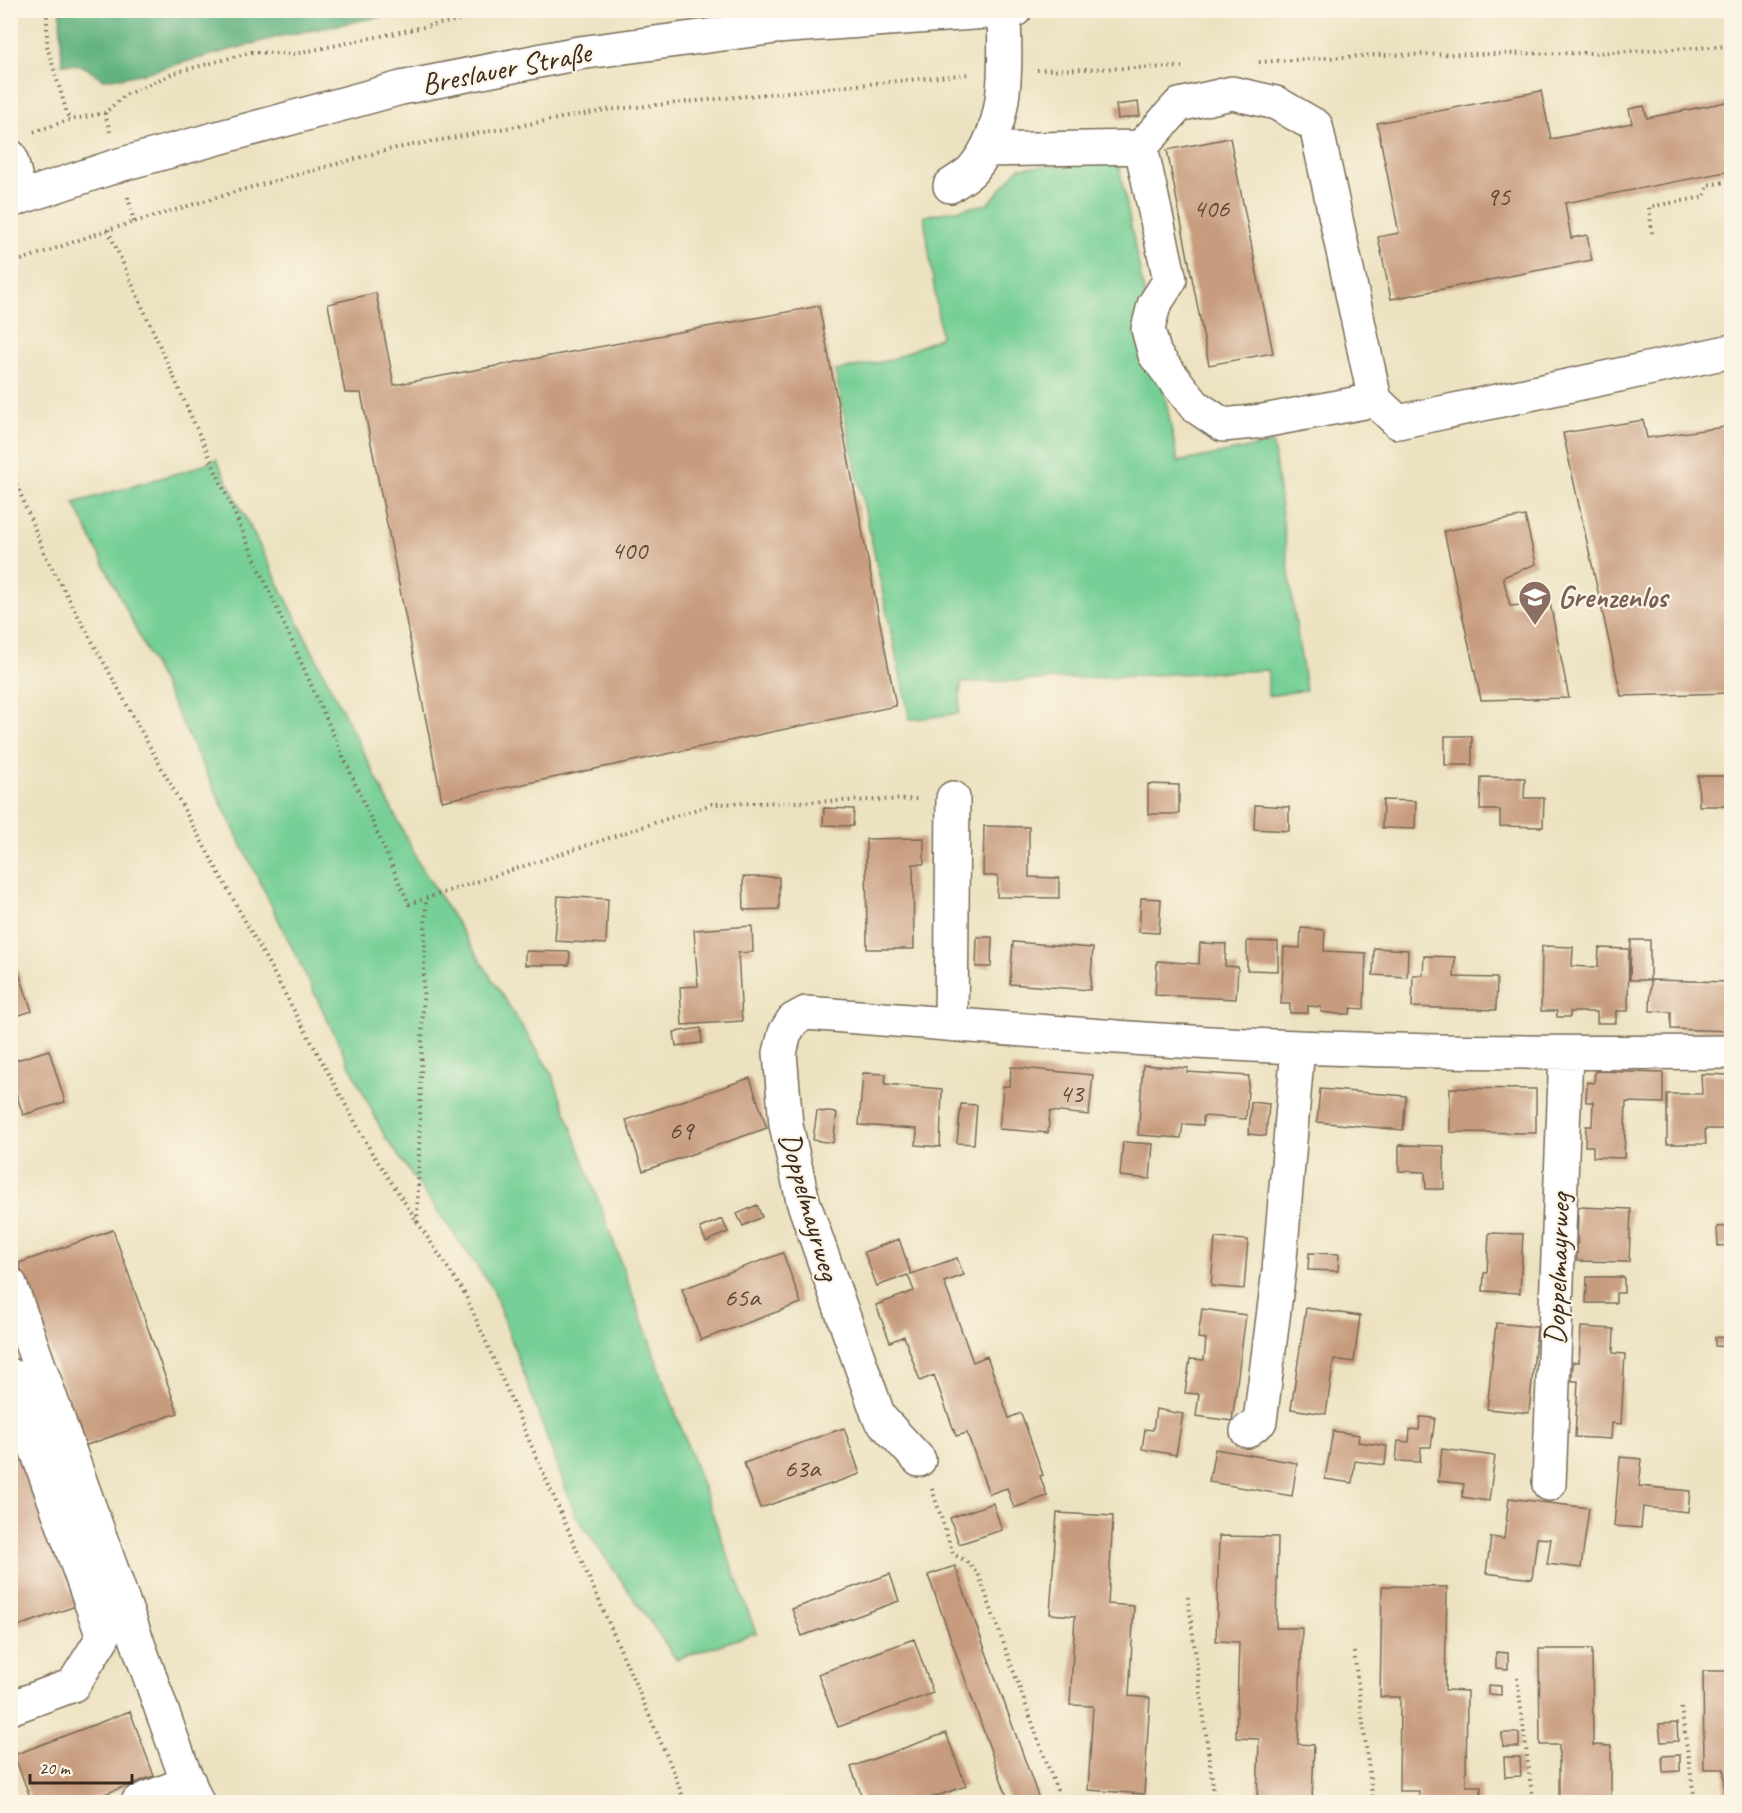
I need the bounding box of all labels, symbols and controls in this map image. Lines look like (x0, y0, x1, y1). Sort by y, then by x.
street label: Breslauer Straße (418, 33, 596, 103)
house number: 95 (1486, 179, 1512, 213)
house number: 406 (1193, 191, 1230, 225)
house number: 400 (611, 533, 649, 567)
place label: Grenzenlos (1558, 578, 1671, 616)
school or university icon: Grenzenlos (1517, 579, 1553, 626)
house number: 43 (1059, 1076, 1085, 1110)
house number: 69 (669, 1113, 695, 1147)
street label: Doppelmayrweg (771, 1128, 850, 1286)
street label: Doppelmayrweg (1535, 1190, 1579, 1346)
house number: 65a (724, 1280, 762, 1314)
house number: 63a (784, 1451, 822, 1485)
scale bar (30, 1747, 132, 1785)
text: 20 m (39, 1757, 72, 1779)

